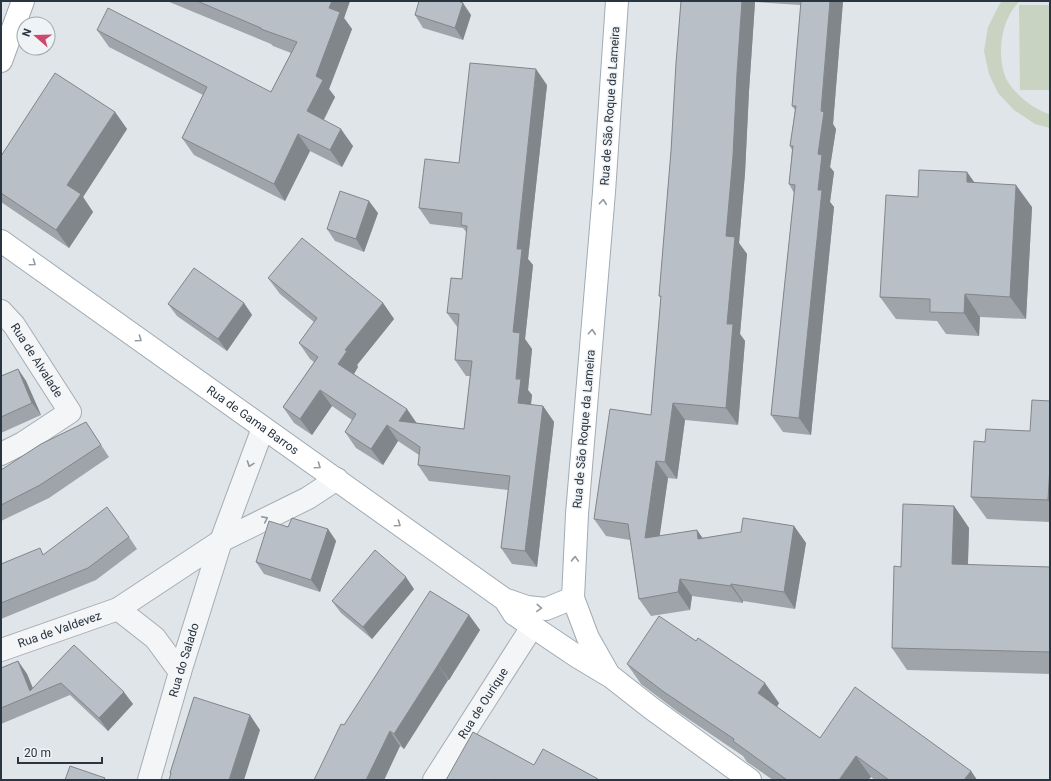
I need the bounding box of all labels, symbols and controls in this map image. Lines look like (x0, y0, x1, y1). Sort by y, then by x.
north arrow (16, 16, 56, 56)
street label: Rua de São Roque da Lameira (597, 26, 623, 186)
text: N (20, 27, 35, 39)
one-way arrow (599, 199, 608, 205)
one-way arrow (28, 258, 35, 265)
street label: Rua de Alvalade (8, 321, 66, 400)
one-way arrow (588, 329, 597, 335)
one-way arrow (134, 334, 141, 341)
street label: Rua de São Roque da Lameira (570, 349, 598, 509)
street label: Rua de Gama Barros (204, 383, 301, 458)
one-way arrow (246, 461, 254, 468)
one-way arrow (314, 461, 321, 469)
one-way arrow (260, 516, 268, 524)
one-way arrow (394, 519, 401, 526)
one-way arrow (571, 556, 579, 562)
one-way arrow (536, 604, 542, 613)
street label: Rua de Valdevez (16, 608, 103, 651)
street label: Rua do Salado (166, 621, 202, 699)
street label: Rua de Ourique (455, 665, 511, 741)
scale bar (18, 739, 102, 765)
text: 20 m (24, 746, 51, 760)

